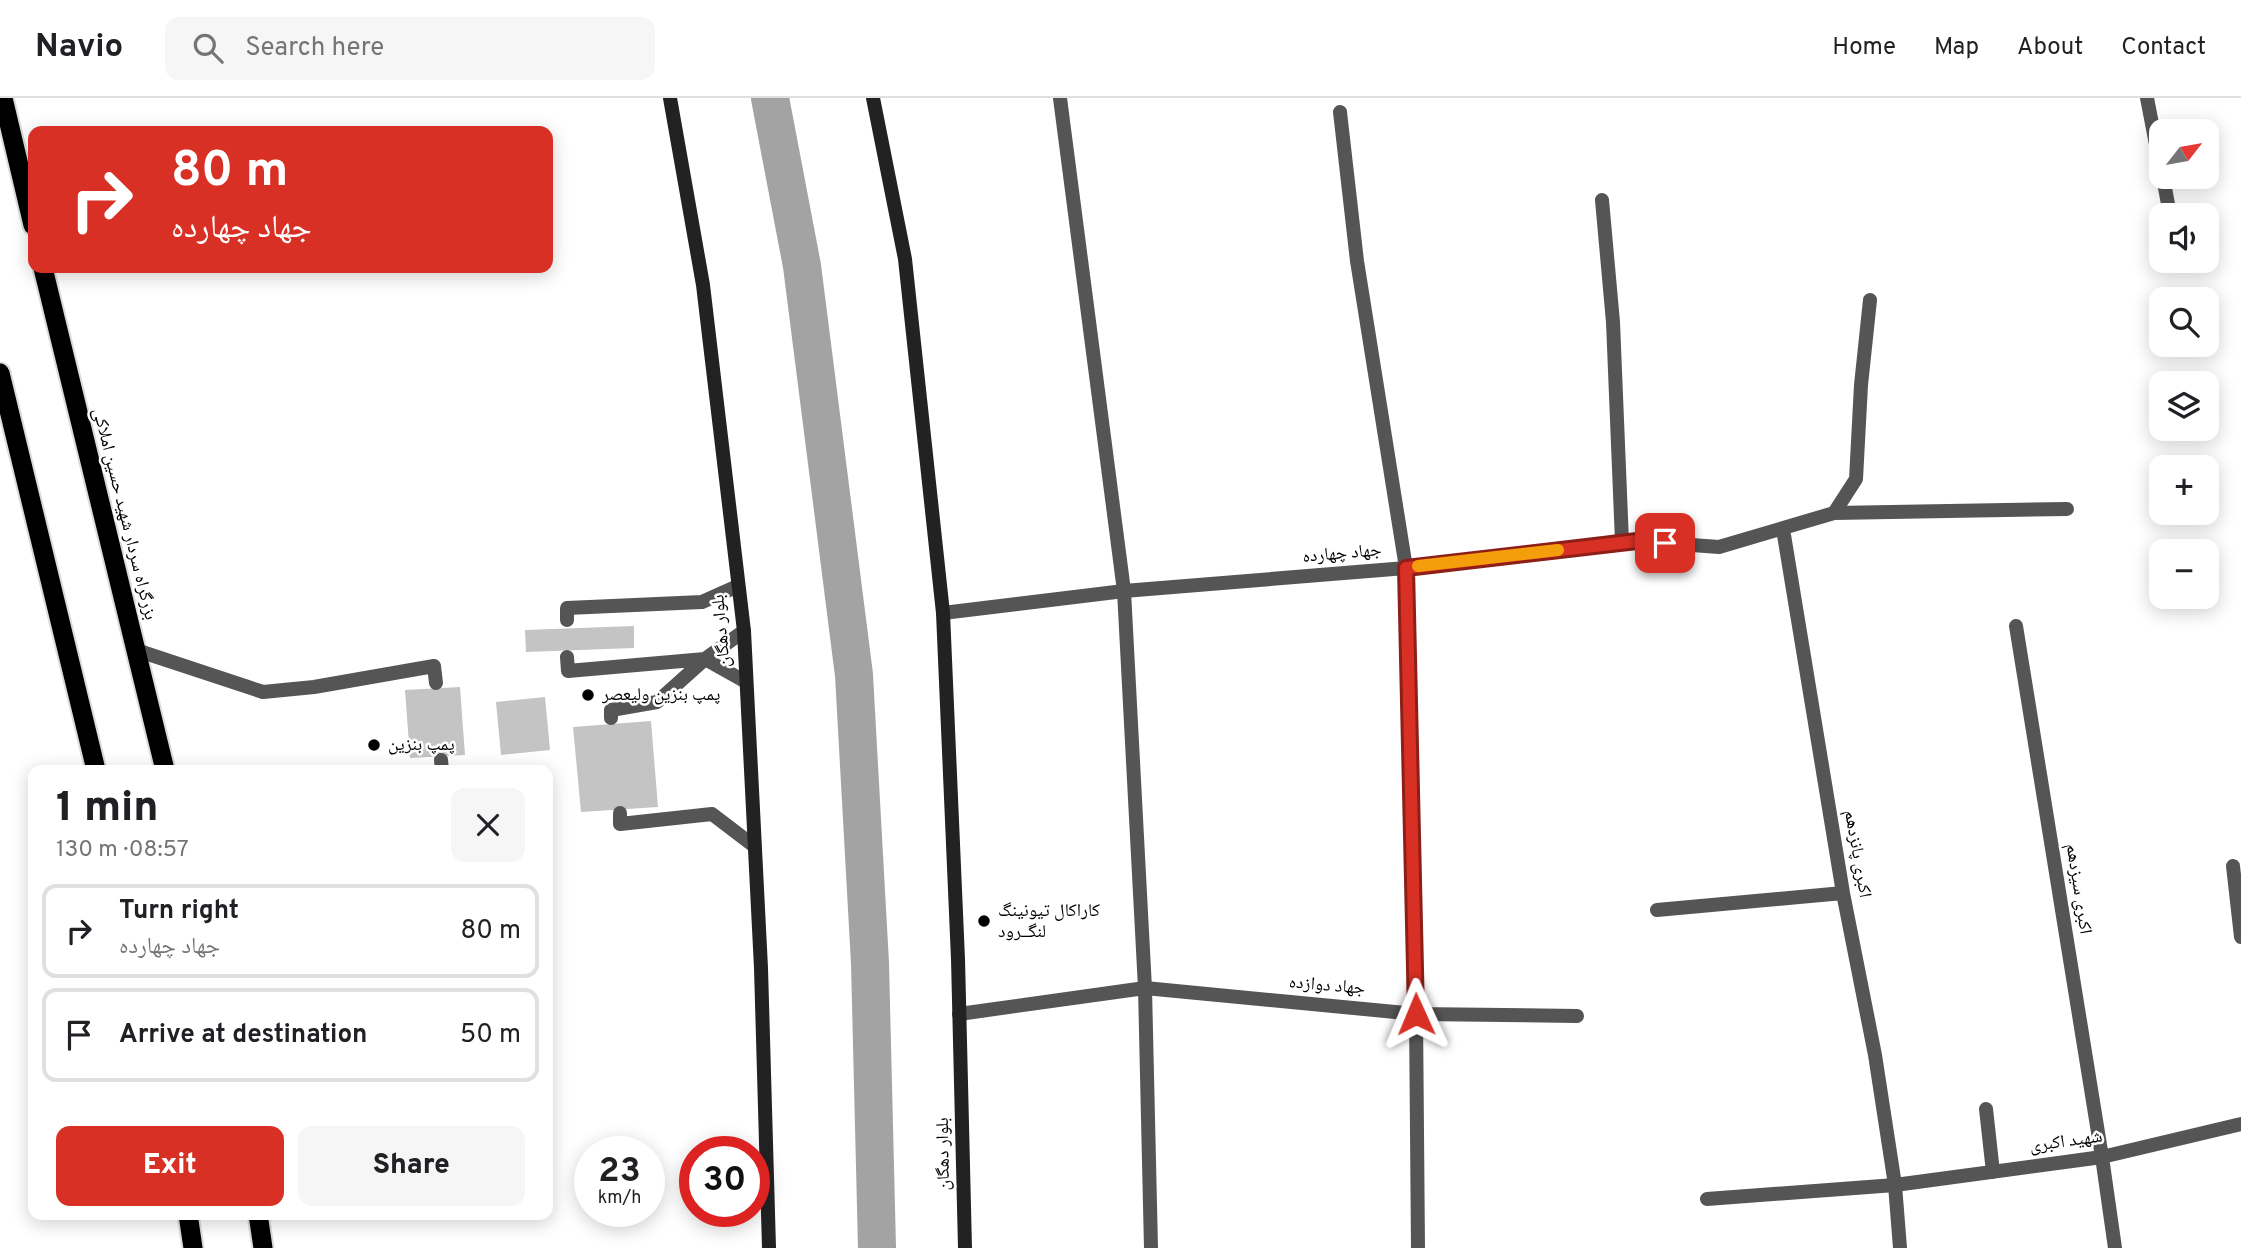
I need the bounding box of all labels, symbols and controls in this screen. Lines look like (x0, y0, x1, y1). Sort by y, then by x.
search box (165, 17, 655, 80)
text: Navio (35, 27, 123, 69)
icon: search (189, 29, 227, 67)
text: Search here (245, 32, 384, 65)
text: Home (1832, 33, 1896, 63)
text: Map (1934, 33, 1979, 63)
text: About (2017, 33, 2083, 63)
text: Contact (2121, 33, 2206, 63)
north arrow (2149, 119, 2219, 189)
map controls (2149, 119, 2219, 609)
text: 80 m (171, 142, 288, 204)
icon: right (56, 154, 147, 245)
button: sound (2149, 203, 2219, 273)
text: جهاد چهارده (171, 209, 312, 249)
button: search (2149, 287, 2219, 357)
button: layers (2149, 371, 2219, 441)
street label: بزرگراه سردار شهید حسین املاکی (87, 406, 161, 622)
button: + (2149, 455, 2219, 525)
pin (1635, 513, 1695, 573)
icon: arrive (1646, 524, 1684, 562)
street label: جهاد چهارده (1302, 539, 1382, 569)
button: − (2149, 539, 2219, 609)
street label: بلوار دهگان (707, 593, 737, 668)
place label: پمپ بنزین ولیعصر (601, 684, 720, 707)
marker: پمپ بنزین ولیعصر (580, 687, 596, 703)
place label: پمپ بنزین (388, 734, 455, 757)
marker: پمپ بنزین (366, 737, 382, 753)
text: 1 min (56, 783, 159, 836)
button: close (451, 788, 525, 862)
street label: اکبری پانزدهم (1838, 808, 1876, 900)
text: 130 m · 08:57 (56, 836, 189, 865)
street label: اکبری سیزدهم (2059, 842, 2097, 936)
text: Turn right (119, 895, 239, 928)
place label: کاراکال تیونینگ لنگــرود (998, 900, 1100, 944)
icon: right (60, 912, 98, 950)
marker: کاراکال تیونینگ لنگــرود (976, 913, 992, 929)
text: 80 m (461, 915, 521, 948)
text: جهاد چهارده (119, 933, 220, 962)
street label: جهاد دوازده (1288, 971, 1366, 1001)
position arrow (1379, 977, 1453, 1051)
icon: arrive (60, 1016, 98, 1054)
text: Arrive at destination (119, 1019, 367, 1052)
text: 50 m (460, 1019, 521, 1052)
street label: بلوار دهگان (932, 1117, 956, 1191)
button: Exit (56, 1126, 284, 1206)
button: Share (298, 1126, 525, 1206)
street label: شهید اکبری (2028, 1126, 2104, 1158)
speed limit sign: 30 (679, 1136, 770, 1227)
text: 23 (598, 1150, 641, 1194)
text: km/h (598, 1187, 641, 1210)

